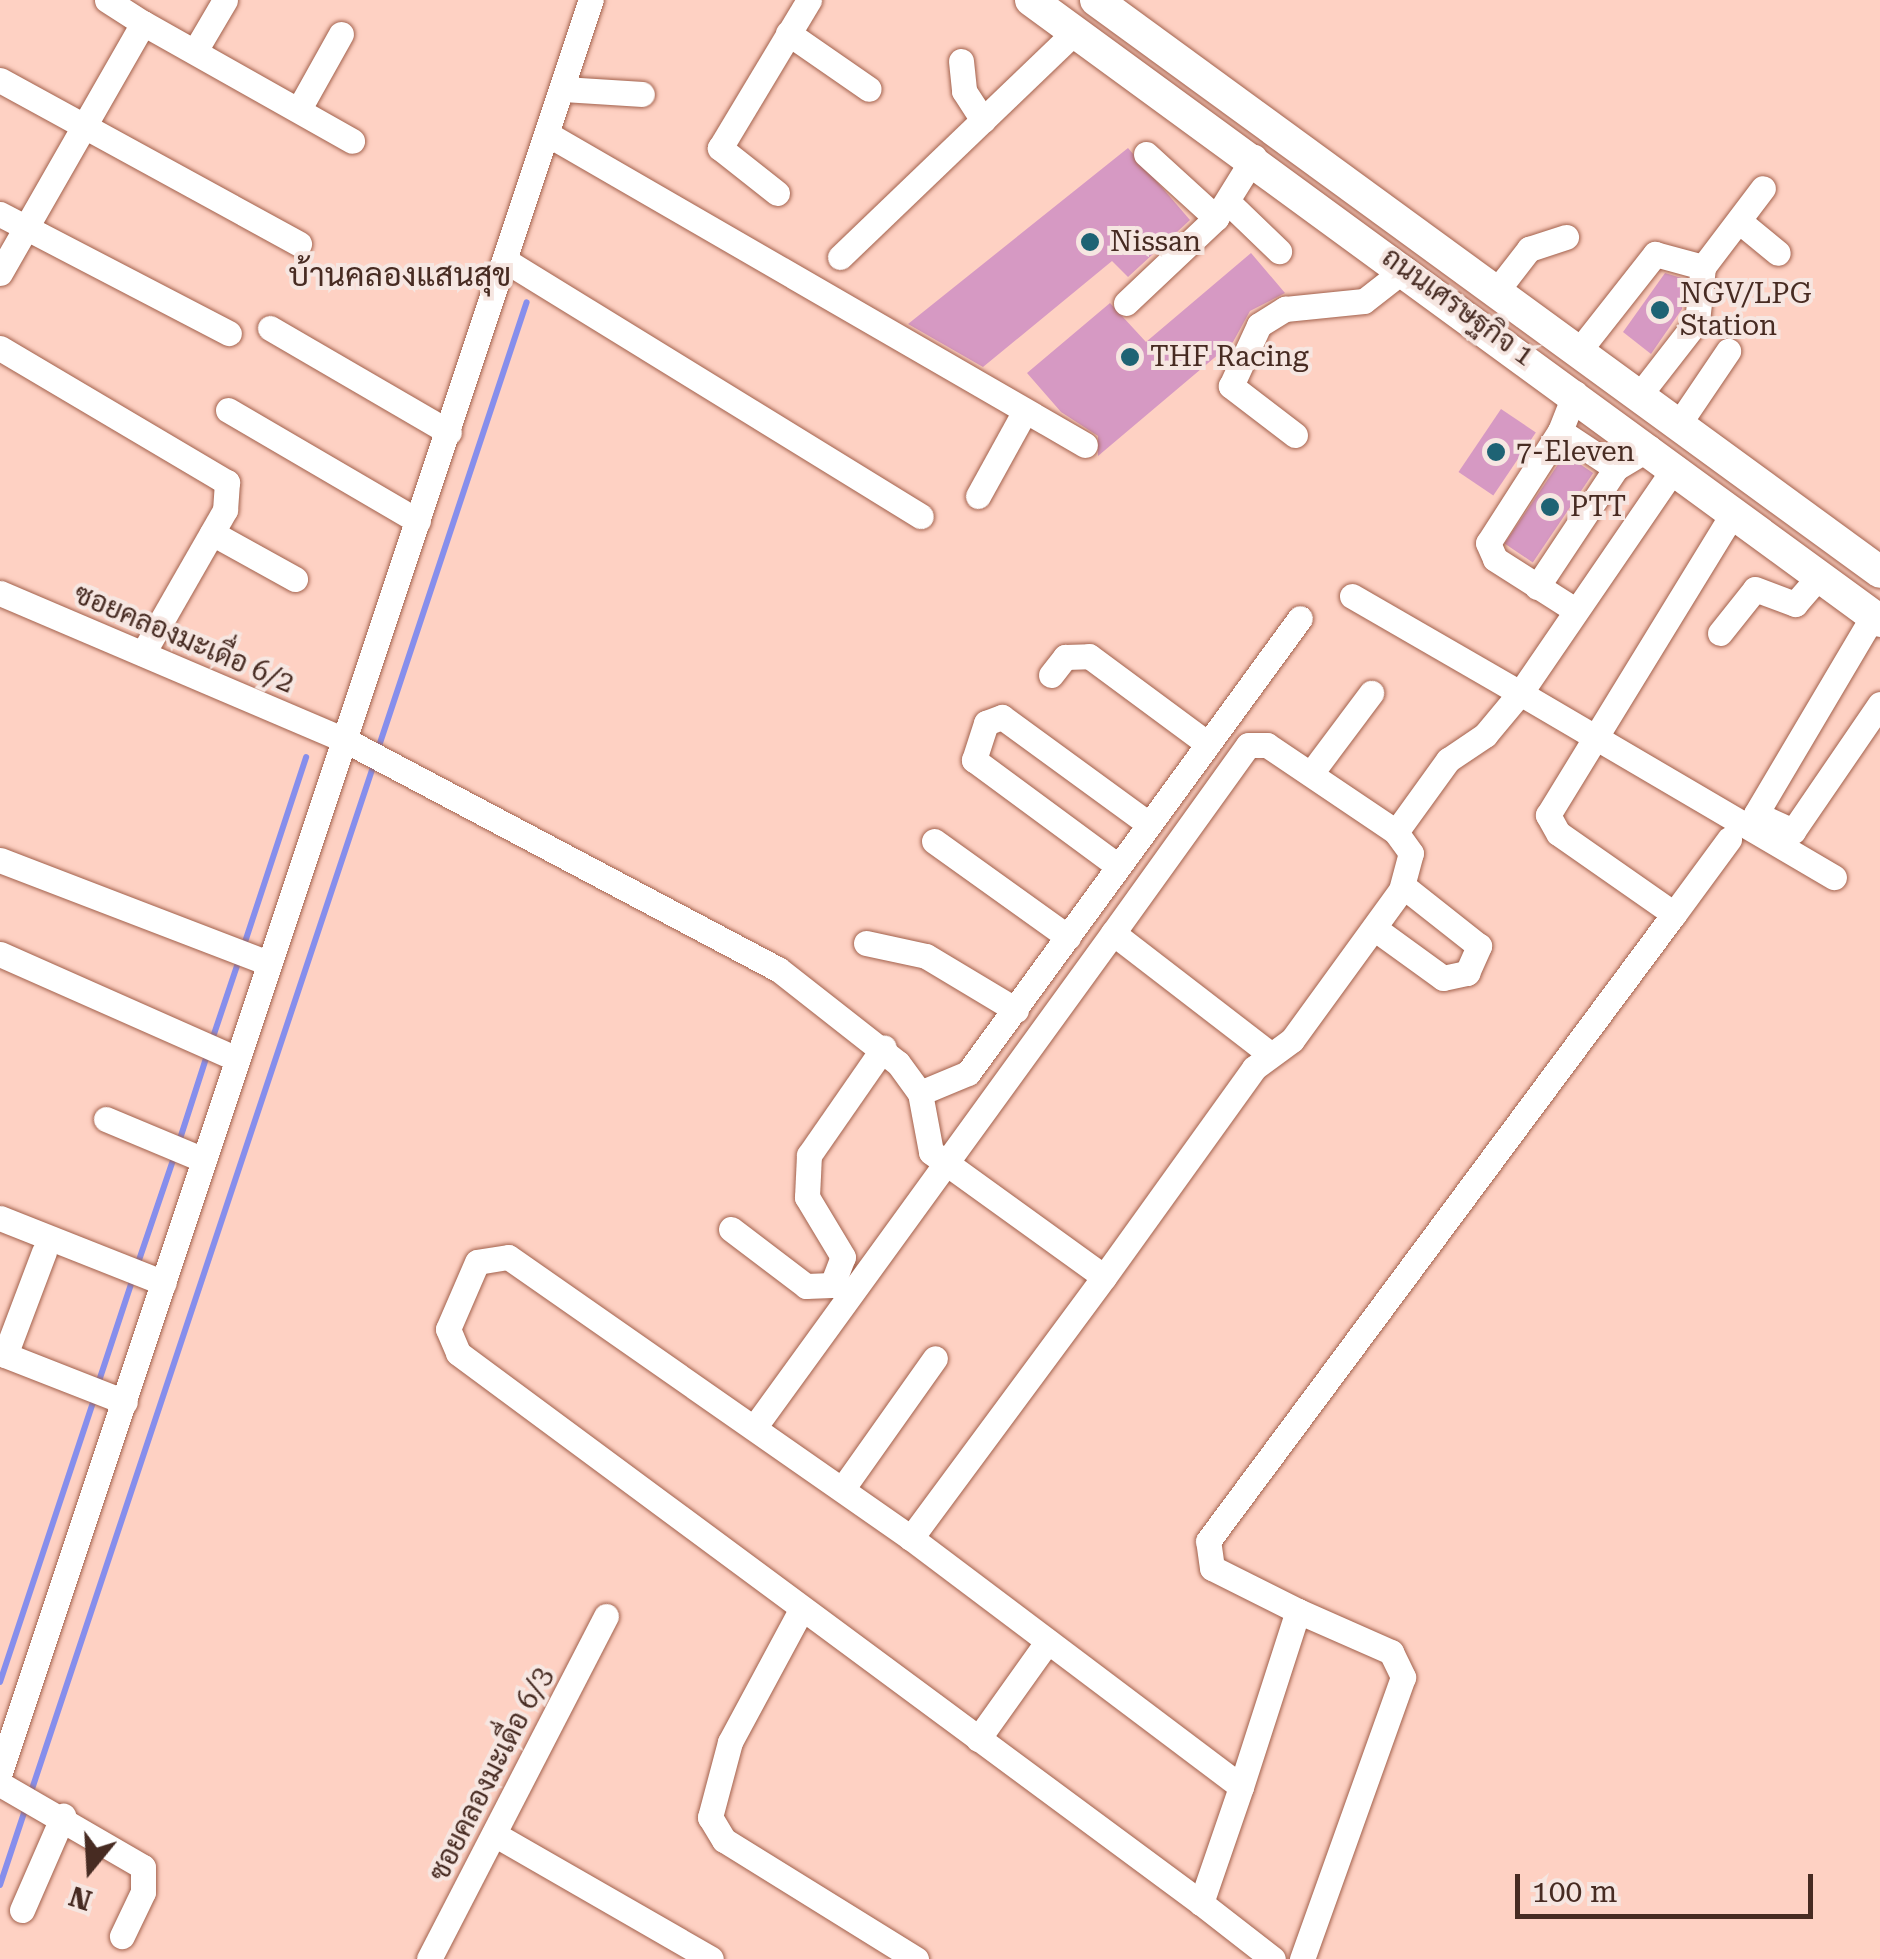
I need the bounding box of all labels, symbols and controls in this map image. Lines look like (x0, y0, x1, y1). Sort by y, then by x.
place label: Nissan (1110, 225, 1201, 259)
marker: Nissan (1079, 231, 1101, 253)
street label: ถนนเศรษฐกิจ 1 (1376, 241, 1540, 373)
district label: บ้านคลองแสนสุข (289, 256, 511, 294)
place label: NGV/LPG Station (1680, 277, 1811, 343)
marker: NGV/LPG Station (1649, 299, 1671, 321)
place label: THF Racing (1150, 340, 1309, 374)
marker: THF Racing (1119, 346, 1141, 368)
place label: 7-Eleven (1516, 435, 1635, 469)
marker: 7-Eleven (1485, 441, 1507, 463)
place label: PTT (1570, 490, 1626, 524)
marker: PTT (1539, 496, 1561, 518)
street label: ซอยคลองมะเดื่อ 6/2 (69, 577, 299, 701)
street label: ซอยคลองมะเดื่อ 6/3 (422, 1661, 560, 1887)
north arrow (40, 1819, 140, 1919)
scale bar (1520, 1854, 1818, 1916)
text: 100 m (1532, 1874, 1617, 1909)
text: N (65, 1879, 96, 1917)

